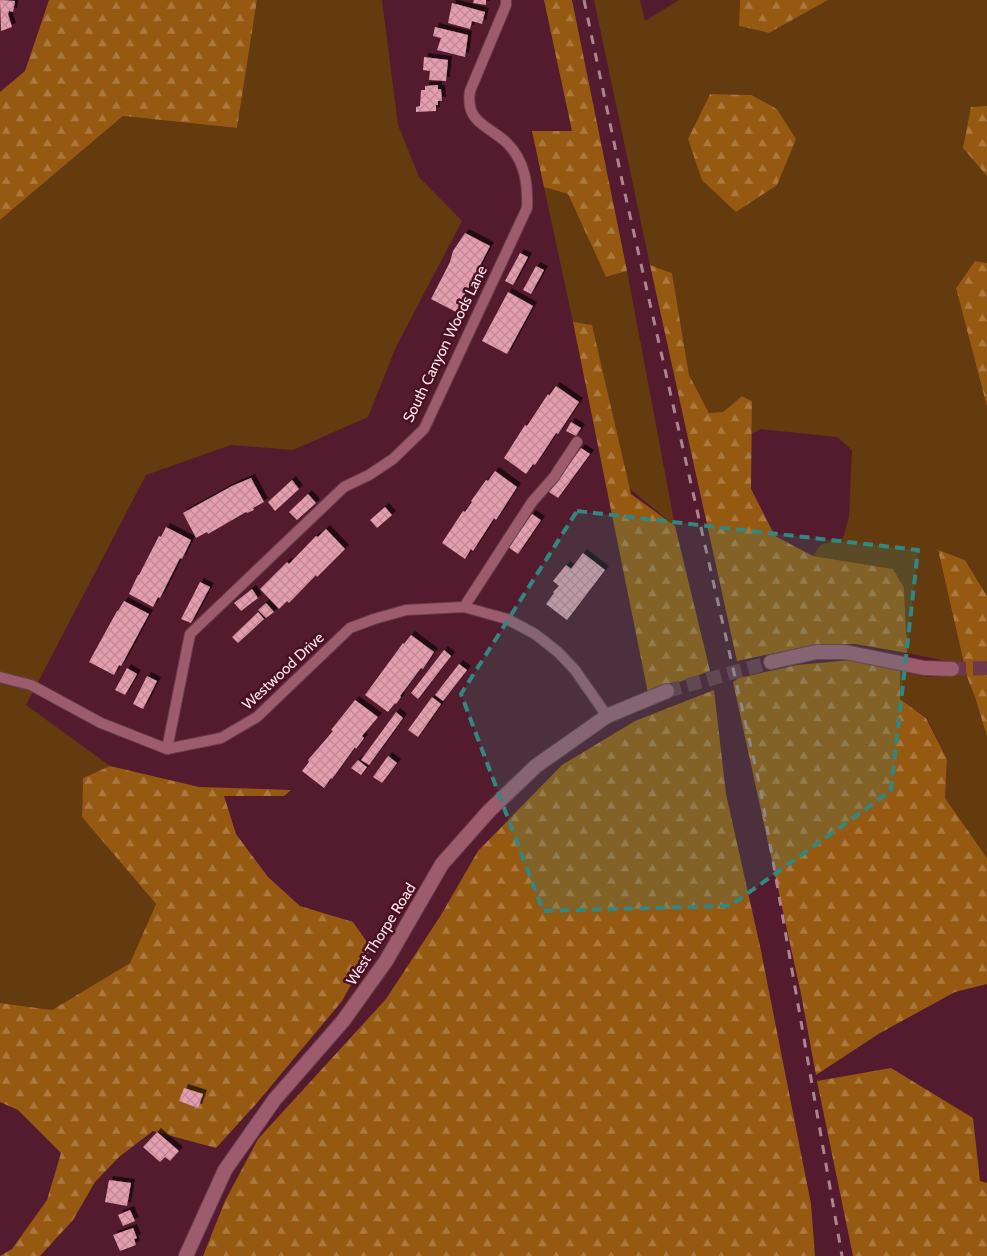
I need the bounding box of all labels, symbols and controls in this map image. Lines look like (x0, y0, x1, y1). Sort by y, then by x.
street label: South Canyon Woods Lane (399, 262, 491, 425)
street label: Westwood Drive (238, 628, 328, 713)
street label: West Thorpe Road (342, 880, 420, 988)

